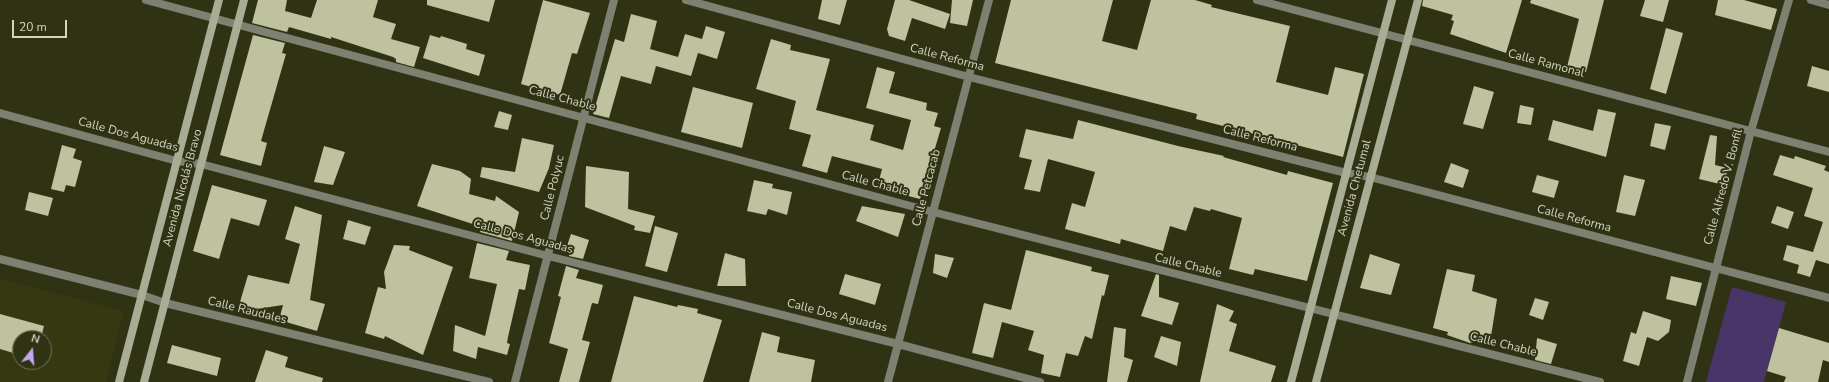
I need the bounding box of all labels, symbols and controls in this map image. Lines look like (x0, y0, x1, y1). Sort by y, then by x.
scale bar (14, 12, 69, 38)
text: 20 m (19, 19, 47, 35)
street label: Calle Reforma (908, 41, 986, 75)
street label: Calle Ramonal (1506, 47, 1586, 81)
street label: Calle Chable (527, 83, 597, 115)
street label: Calle Dos Aguadas (76, 115, 180, 155)
street label: Calle Reforma (1221, 123, 1299, 155)
street label: Calle Alfredo V. Bonfil (1702, 127, 1746, 247)
street label: Avenida Nicolás Bravo (160, 128, 206, 248)
street label: Avenida Chetumal (1335, 138, 1375, 238)
street label: Calle Petcacab (910, 148, 944, 228)
street label: Calle Polyuc (538, 154, 568, 222)
street label: Calle Chable (840, 168, 910, 200)
street label: Calle Reforma (1535, 202, 1613, 236)
street label: Calle Dos Aguadas (471, 217, 575, 257)
street label: Calle Chable (1153, 251, 1223, 281)
street label: Calle Raudales (206, 294, 288, 328)
street label: Calle Dos Aguadas (785, 297, 889, 335)
north arrow (12, 330, 52, 370)
street label: Calle Chable (1468, 330, 1538, 360)
text: N (29, 331, 41, 347)

